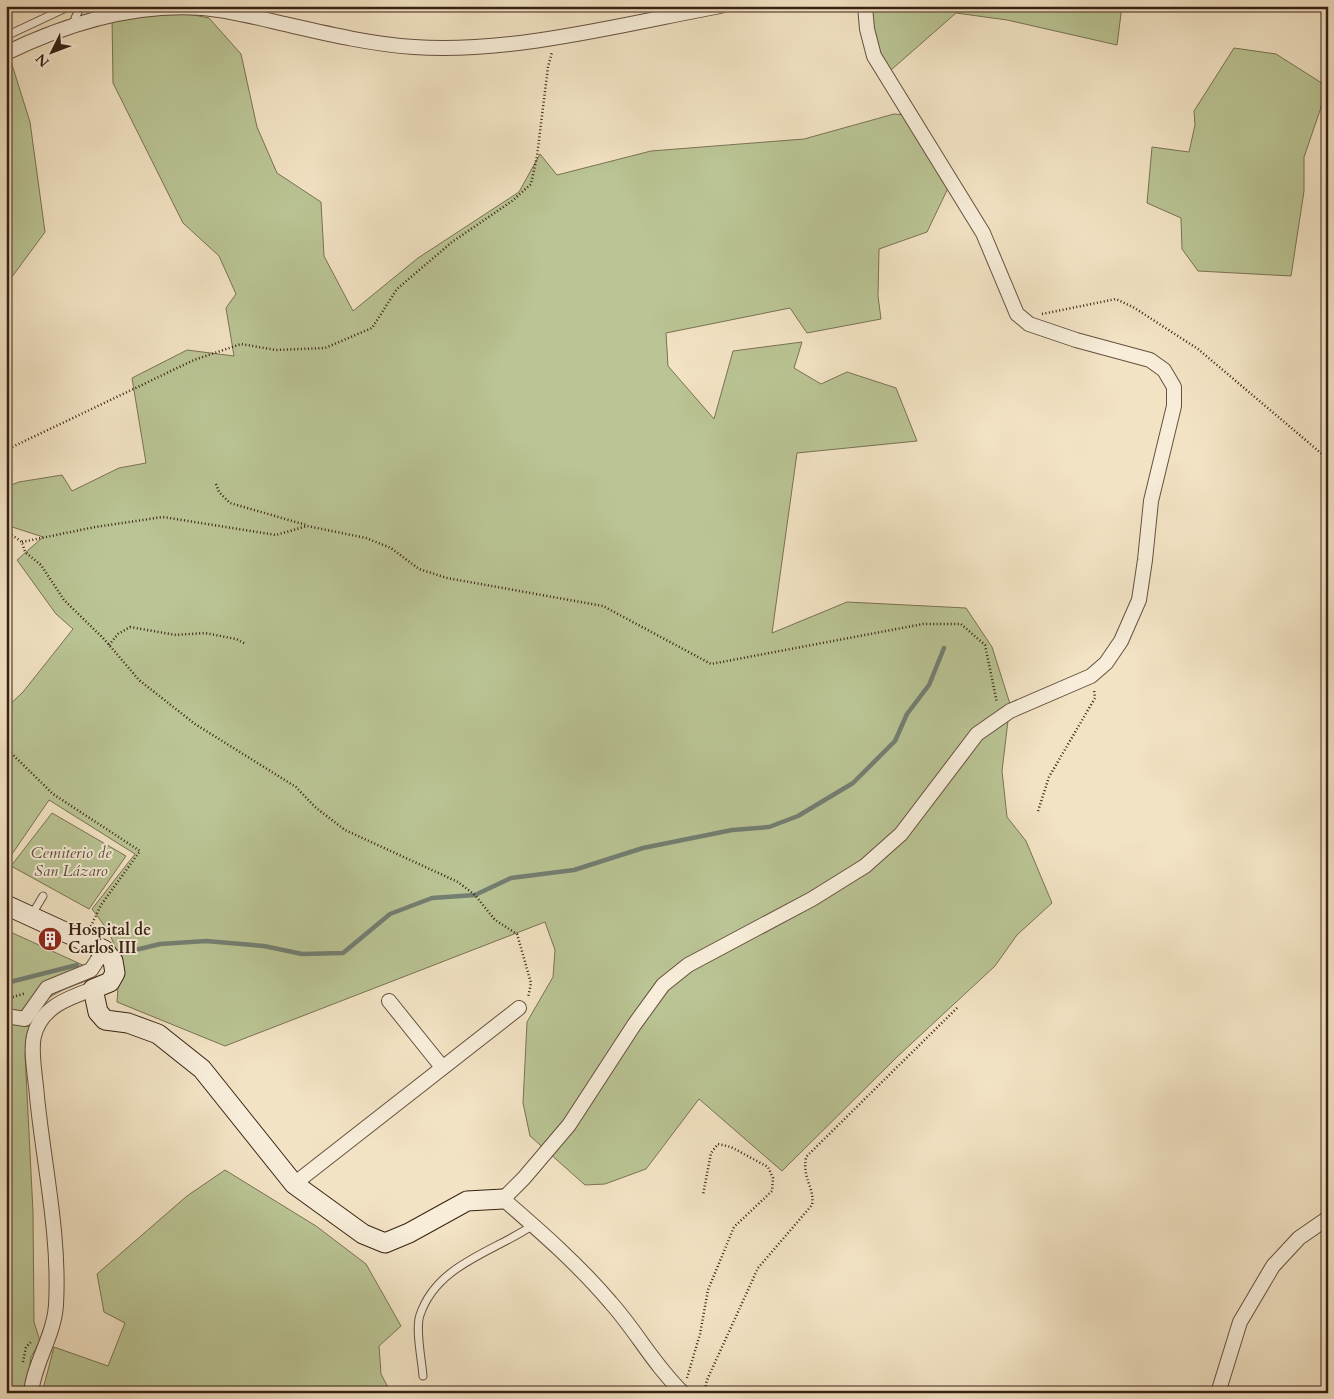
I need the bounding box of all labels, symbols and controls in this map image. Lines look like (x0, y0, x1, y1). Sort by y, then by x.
north arrow (28, 28, 78, 78)
text: N (32, 49, 54, 71)
park label: Cemiterio de San Lázaro (31, 842, 112, 882)
place label: Hospital de Carlos III (68, 919, 151, 959)
building icon: Hospital de Carlos III (37, 926, 63, 952)

